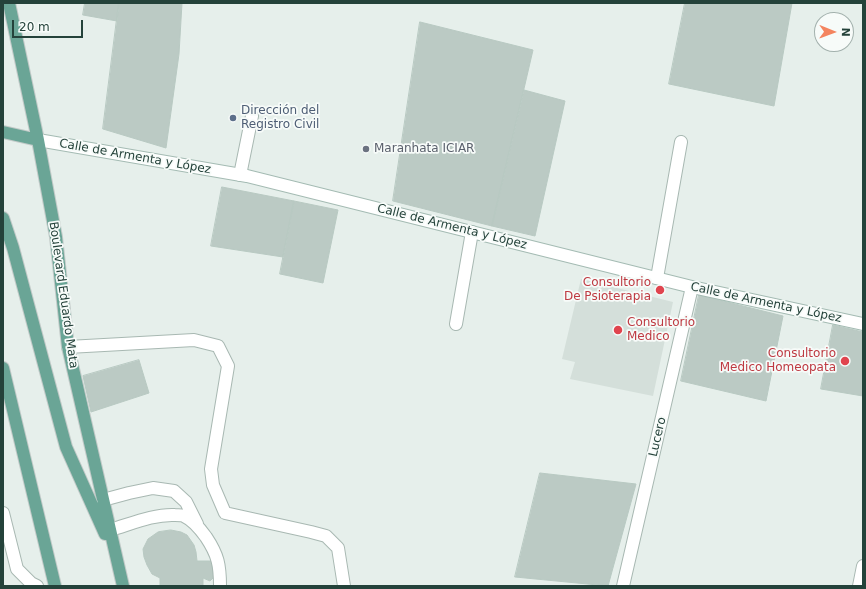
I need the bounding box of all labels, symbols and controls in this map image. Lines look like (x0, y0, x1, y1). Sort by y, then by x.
scale bar (14, 12, 85, 38)
north arrow (814, 12, 854, 52)
text: 20 m (19, 20, 50, 34)
text: N (839, 27, 852, 37)
place label: Dirección del Registro Civil (241, 104, 319, 132)
marker: Dirección del Registro Civil (228, 113, 238, 123)
street label: Calle de Armenta y López (58, 137, 212, 177)
place label: Maranhata ICIAR (374, 142, 474, 156)
marker: Maranhata ICIAR (361, 144, 371, 154)
street label: Calle de Armenta y López (376, 201, 528, 253)
street label: Boulevard Eduardo Mata (46, 221, 80, 369)
place label: Consultorio De Psioterapia (564, 276, 651, 304)
street label: Calle de Armenta y López (689, 280, 843, 326)
marker: Consultorio De Psioterapia (654, 284, 666, 296)
place label: Consultorio Medico (627, 316, 695, 344)
marker: Consultorio Medico (612, 324, 624, 336)
place label: Consultorio Medico Homeopata (720, 347, 836, 375)
marker: Consultorio Medico Homeopata (839, 355, 851, 367)
street label: Lucero (646, 416, 670, 458)

